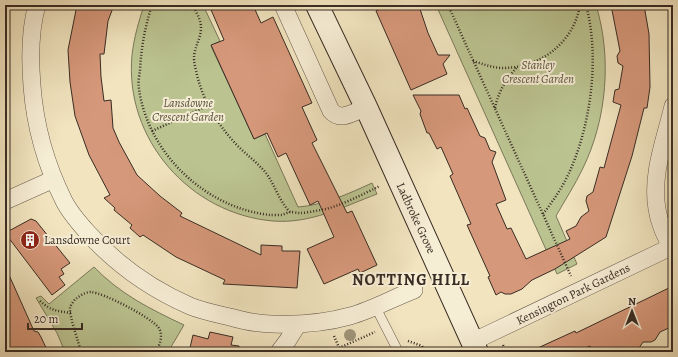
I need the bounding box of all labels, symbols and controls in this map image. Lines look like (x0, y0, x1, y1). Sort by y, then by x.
park label: Stanley Crescent Garden (502, 57, 574, 87)
park label: Lansdowne Crescent Garden (152, 95, 224, 125)
street label: Ladbroke Grove (393, 180, 439, 256)
building icon: Lansdowne Court (19, 229, 41, 251)
place label: Lansdowne Court (44, 232, 130, 248)
street label: Kensington Park Gardens (513, 259, 633, 329)
district label: NOTTING HILL (352, 269, 470, 291)
north arrow (612, 291, 652, 331)
text: N (628, 294, 636, 309)
scale bar (28, 305, 82, 331)
text: 20 m (34, 311, 58, 327)

